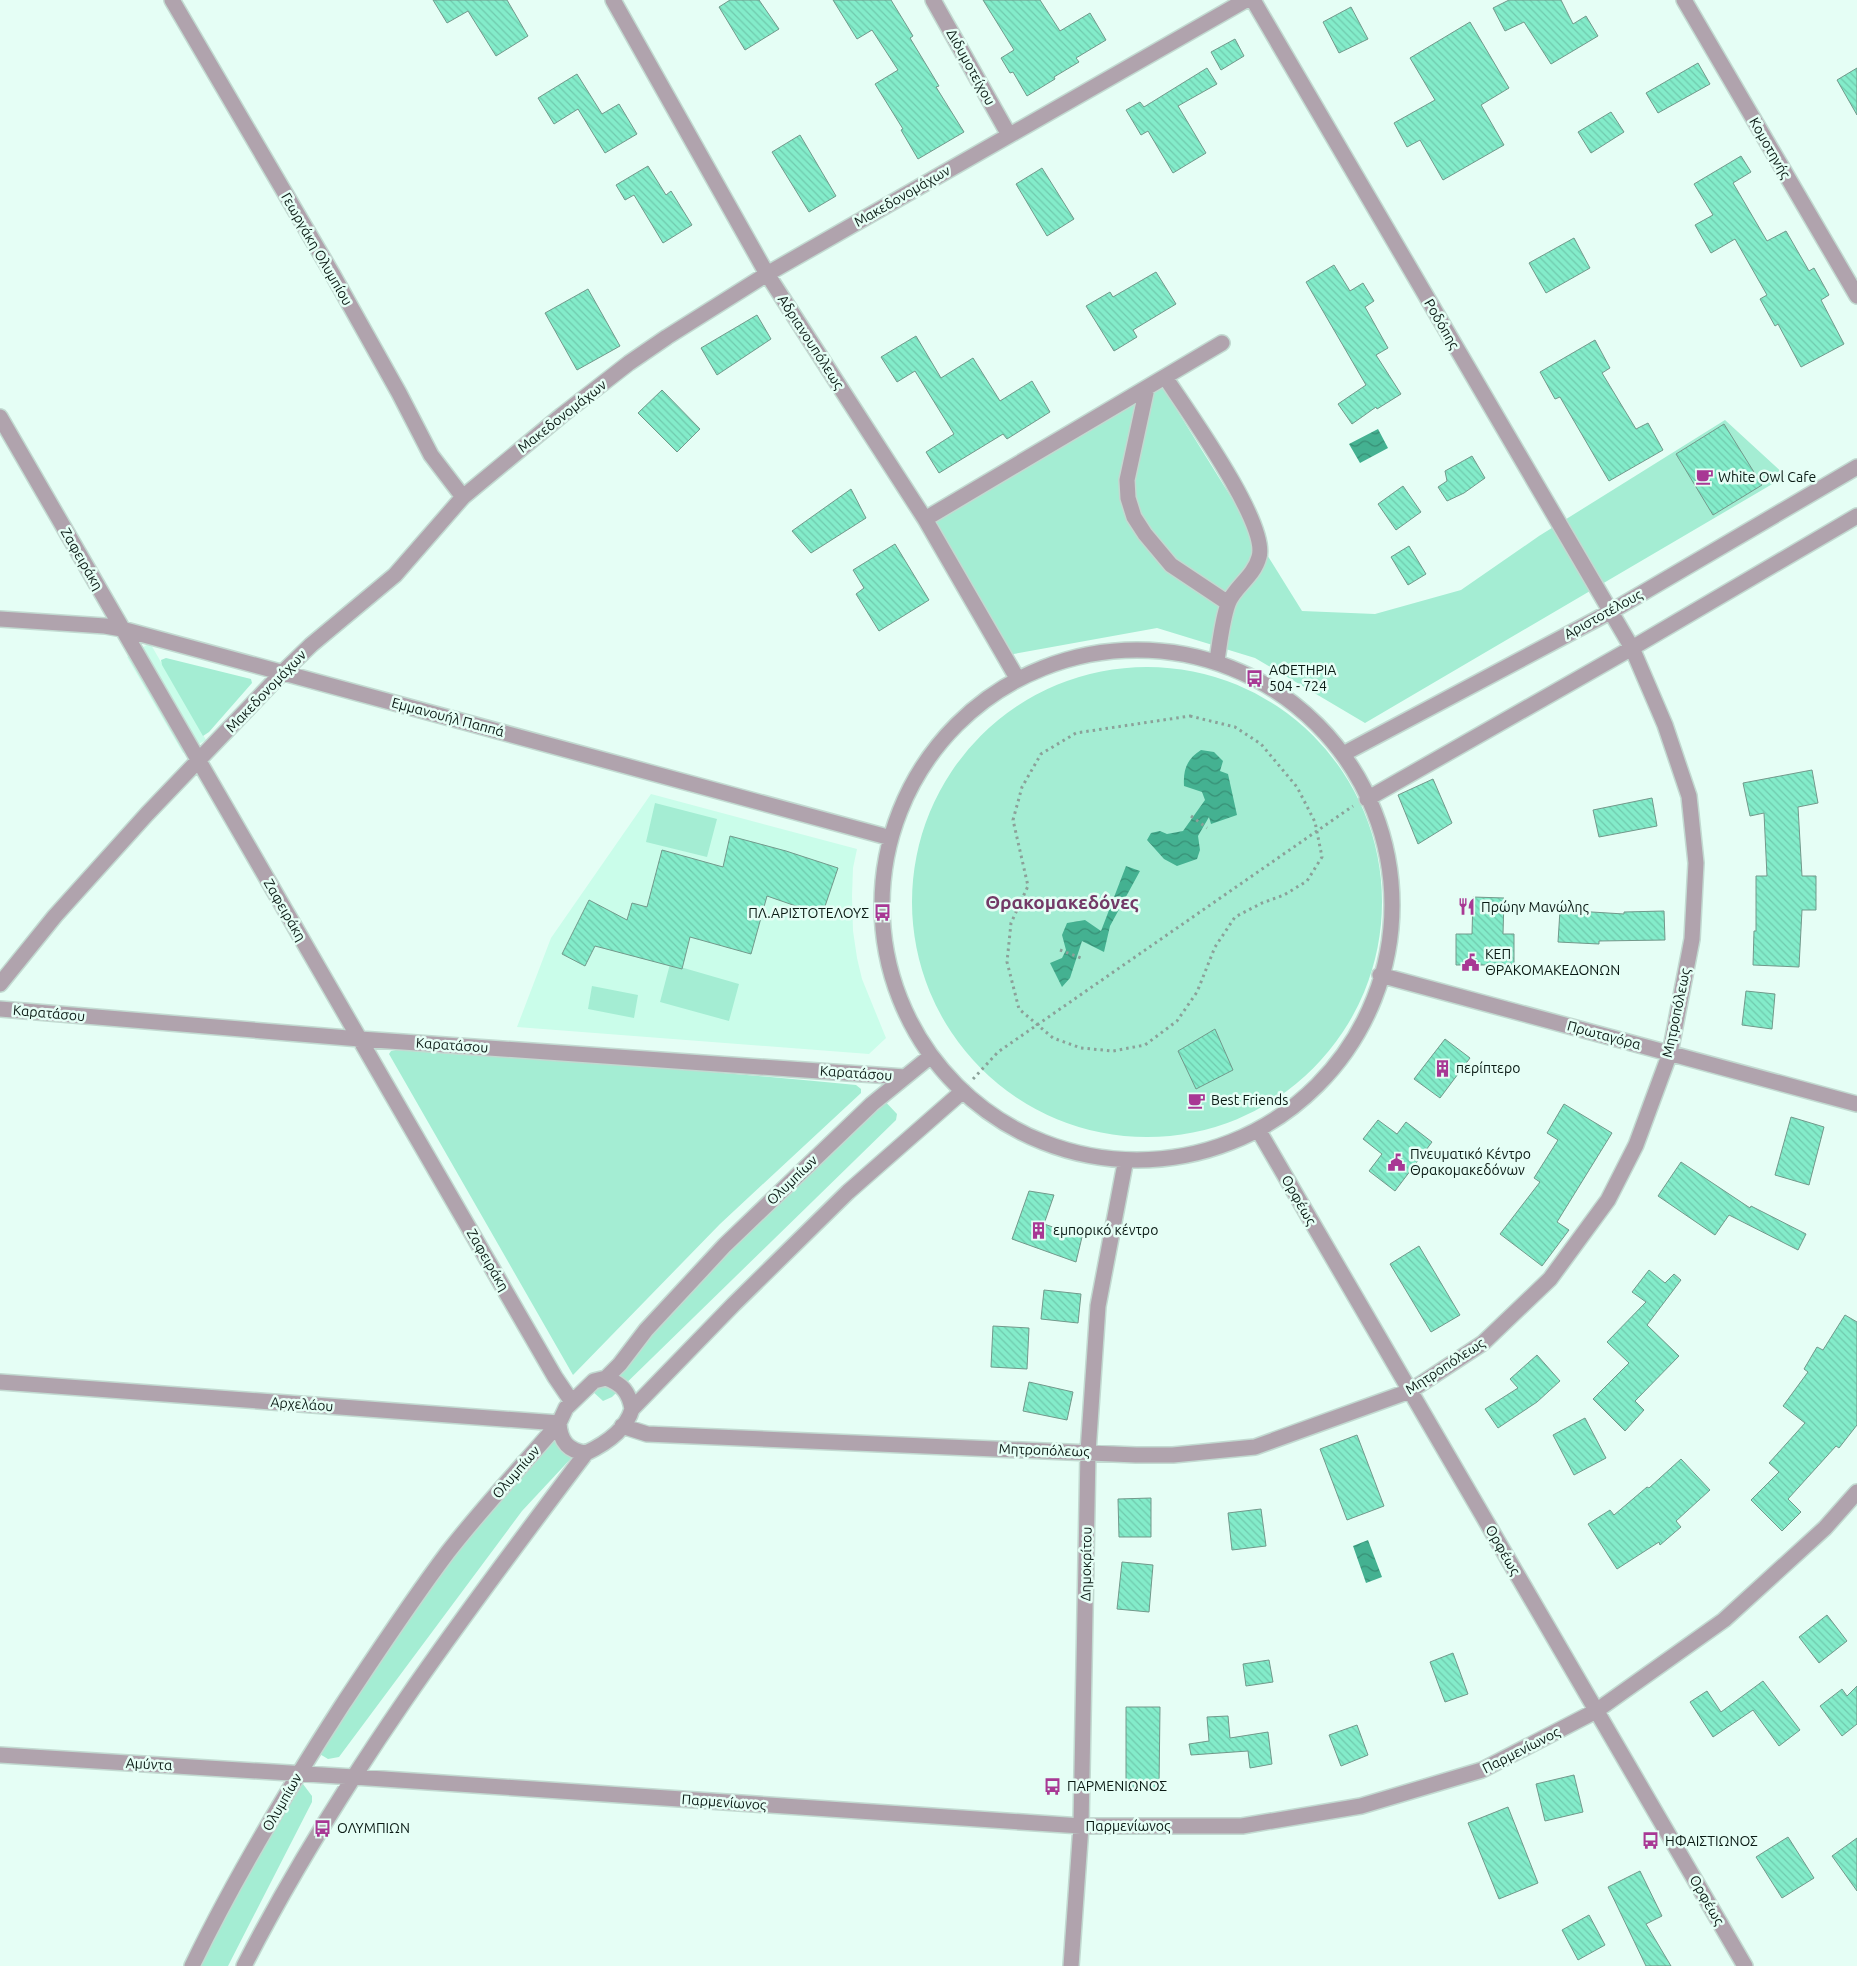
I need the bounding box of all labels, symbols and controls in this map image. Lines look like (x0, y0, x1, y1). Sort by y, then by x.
street label: Διδυμοτείχου (943, 26, 999, 108)
street label: Κομοτηνής (1746, 115, 1794, 182)
street label: Μακεδονομάχων (851, 162, 953, 230)
street label: Γεωργάκη Ολυμπίου (278, 190, 356, 308)
street label: Αδριανουπόλεως (775, 292, 848, 392)
street label: Ροδόπης (1421, 296, 1463, 352)
street label: Μακεδονομάχων (514, 376, 610, 456)
cafe icon: White Owl Cafe (1694, 467, 1714, 487)
place label: White Owl Cafe (1718, 469, 1816, 485)
street label: Ζαφειράκη (58, 525, 106, 593)
street label: Αριστοτέλους (1561, 586, 1645, 642)
street label: Μακεδονομάχων (223, 646, 309, 735)
place label: ΑΦΕΤΗΡΙΑ 504 - 724 (1269, 662, 1336, 694)
bus stop icon: ΑΦΕΤΗΡΙΑ 504 - 724 (1245, 668, 1265, 688)
street label: Εμμανουήλ Παππά (390, 694, 507, 740)
street label: Ζαφειράκη (261, 876, 309, 944)
district label: Θρακομακεδόνες (985, 891, 1139, 913)
restaurant icon: Πρώην Μανώλης (1457, 897, 1477, 917)
place label: Πρώην Μανώλης (1481, 899, 1589, 915)
bus stop icon: ΠΛ.ΑΡΙΣΤΟΤΕΛΟΥΣ (873, 903, 893, 923)
place label: ΠΛ.ΑΡΙΣΤΟΤΕΛΟΥΣ (748, 905, 869, 921)
place label: ΚΕΠ ΘΡΑΚΟΜΑΚΕΔΟΝΩΝ (1485, 946, 1620, 978)
public building icon: ΚΕΠ ΘΡΑΚΟΜΑΚΕΔΟΝΩΝ (1461, 952, 1481, 972)
street label: Μητροπόλεως (1659, 966, 1693, 1059)
street label: Καρατάσου (12, 1002, 86, 1024)
street label: Πρωταγόρα (1565, 1017, 1643, 1053)
street label: Καρατάσου (415, 1034, 489, 1056)
building icon: περίπτερο (1432, 1058, 1452, 1078)
place label: περίπτερο (1456, 1060, 1521, 1076)
street label: Καρατάσου (819, 1062, 893, 1084)
cafe icon: Best Friends (1187, 1090, 1207, 1110)
place label: Best Friends (1211, 1092, 1288, 1108)
place label: Πνευματικό Κέντρο Θρακομακεδόνων (1410, 1146, 1531, 1178)
street label: Ολυμπίων (763, 1152, 821, 1208)
public building icon: Πνευματικό Κέντρο Θρακομακεδόνων (1386, 1152, 1406, 1172)
street label: Ορφέως (1278, 1172, 1320, 1228)
building icon: εμπορικό κέντρο (1029, 1220, 1049, 1240)
place label: εμπορικό κέντρο (1053, 1222, 1158, 1238)
street label: Ζαφειράκη (464, 1226, 512, 1294)
street label: Μητροπόλεως (1403, 1334, 1488, 1397)
street label: Αρχελάου (270, 1394, 334, 1414)
street label: Μητροπόλεως (998, 1440, 1090, 1460)
street label: Ολυμπίων (489, 1442, 543, 1501)
street label: Ορφέως (1482, 1522, 1524, 1578)
street label: Δημοκρίτου (1077, 1527, 1095, 1601)
street label: Παρμενίωνος (1480, 1723, 1563, 1776)
street label: Αμύντα (125, 1755, 173, 1773)
street label: Ολυμπίων (259, 1770, 305, 1834)
bus stop icon: ΠΑΡΜΕΝΙΩΝΟΣ (1043, 1776, 1063, 1796)
place label: ΠΑΡΜΕΝΙΩΝΟΣ (1067, 1778, 1167, 1794)
street label: Παρμενίωνος (681, 1791, 767, 1813)
bus stop icon: ΟΛΥΜΠΙΩΝ (313, 1818, 333, 1838)
street label: Παρμενίωνος (1086, 1818, 1171, 1834)
place label: ΟΛΥΜΠΙΩΝ (337, 1820, 410, 1836)
bus stop icon: ΗΦΑΙΣΤΙΩΝΟΣ (1641, 1831, 1661, 1851)
place label: ΗΦΑΙΣΤΙΩΝΟΣ (1665, 1833, 1758, 1849)
street label: Ορφέως (1686, 1872, 1728, 1928)

